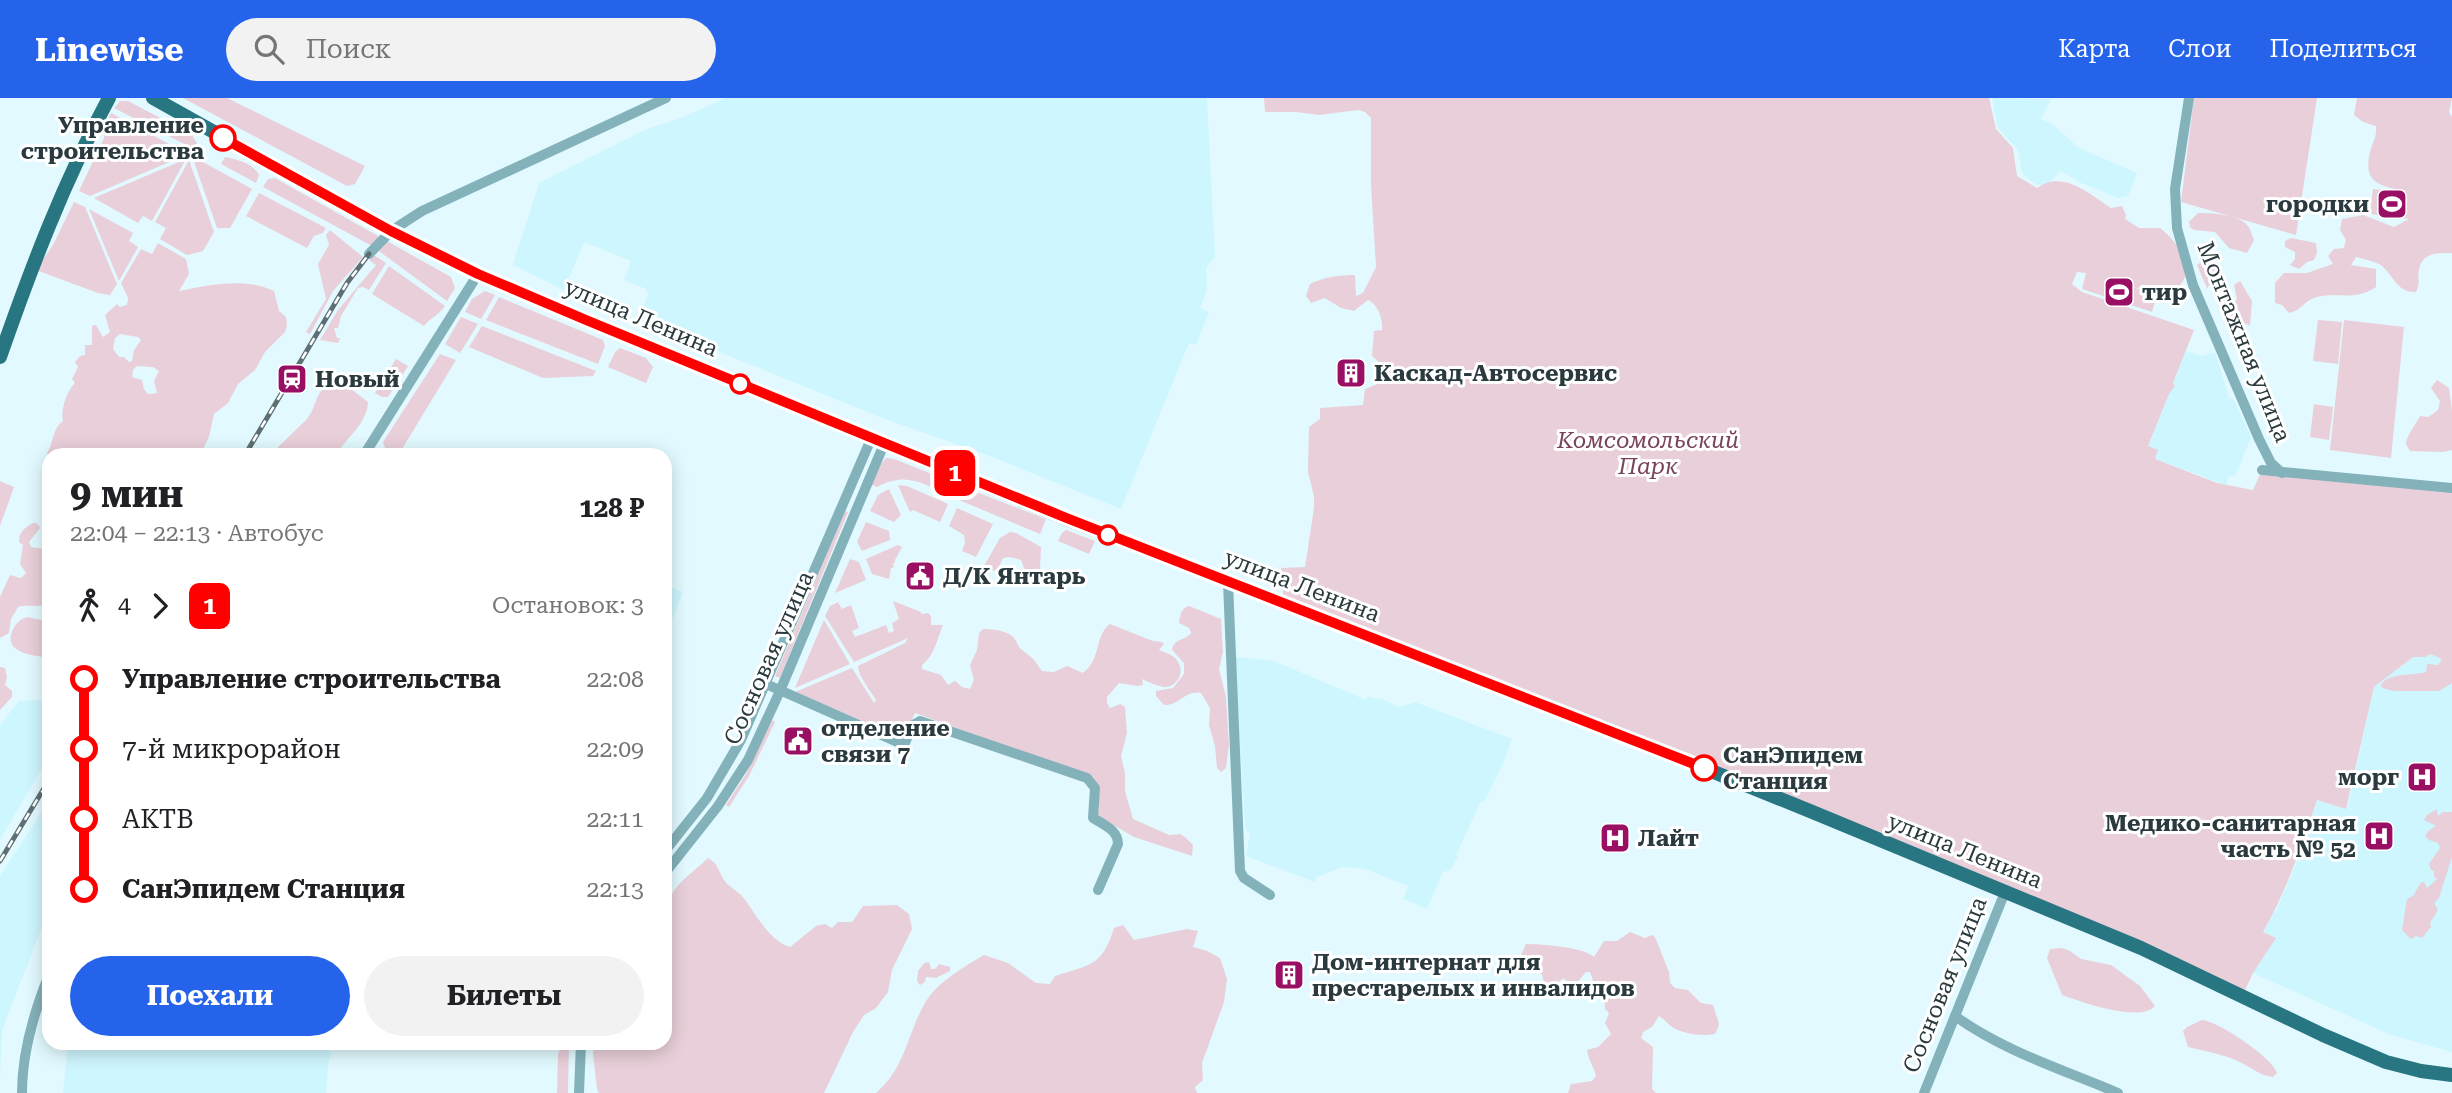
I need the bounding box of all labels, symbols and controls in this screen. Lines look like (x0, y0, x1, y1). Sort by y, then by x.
search box (226, 18, 716, 81)
text: Linewise (35, 30, 184, 69)
icon: search (250, 30, 288, 68)
text: Поиск (306, 34, 391, 64)
text: Карта (2058, 35, 2130, 63)
text: Слои (2168, 35, 2231, 63)
text: Поделиться (2269, 35, 2417, 63)
place label: Управление строительства (21, 112, 204, 165)
marker: Управление строительства (210, 125, 236, 151)
sports icon: городки (2375, 187, 2409, 221)
place label: городки (2266, 191, 2369, 218)
street label: Монтажная улица (2191, 238, 2297, 447)
street label: улица Ленина (560, 273, 722, 363)
sports icon: тир (2102, 275, 2136, 309)
place label: тир (2142, 279, 2187, 306)
building icon: Каскад-Автосервис (1334, 356, 1368, 390)
place label: Каскад-Автосервис (1374, 360, 1617, 387)
station icon: Новый (275, 362, 309, 396)
place label: Новый (315, 366, 400, 393)
unlabelled marker (730, 374, 750, 394)
park label: Комсомольский Парк (1556, 427, 1739, 480)
line badge: 1 (932, 450, 978, 496)
text: 1 (948, 459, 962, 487)
text: 9 мин (70, 472, 184, 516)
text: 128 ₽ (579, 493, 644, 523)
text: 22:04 – 22:13 · Автобус (70, 520, 324, 547)
unlabelled marker (1098, 525, 1118, 545)
street label: улица Ленина (1220, 544, 1384, 628)
public building icon: Д/К Янтарь (903, 559, 937, 593)
place label: Д/К Янтарь (943, 563, 1086, 590)
street label: Сосновая улица (719, 567, 820, 749)
icon: walk (70, 587, 108, 625)
icon: forward (141, 587, 179, 625)
text: 4 (118, 592, 131, 619)
text: 1 (203, 592, 216, 620)
text: Остановок: 3 (492, 592, 644, 619)
text: Управление строительства (122, 664, 501, 694)
text: 22:08 (587, 666, 644, 693)
place label: отделение связи 7 (821, 715, 950, 768)
public building icon: отделение связи 7 (781, 724, 815, 758)
text: 7-й микрорайон (122, 734, 341, 764)
text: 22:09 (587, 736, 644, 763)
place label: СанЭпидем Станция (1723, 742, 1863, 795)
marker: СанЭпидем Станция (1691, 755, 1717, 781)
hospital icon: морг (2405, 760, 2439, 794)
place label: морг (2338, 764, 2399, 791)
text: АКТВ (122, 804, 194, 834)
text: 22:11 (587, 806, 644, 833)
street label: улица Ленина (1884, 808, 2047, 895)
place label: Медико-санитарная часть № 52 (2105, 810, 2356, 863)
hospital icon: Медико-санитарная часть № 52 (2362, 819, 2396, 853)
hospital icon: Лайт (1598, 821, 1632, 855)
place label: Лайт (1638, 825, 1699, 852)
text: СанЭпидем Станция (122, 874, 405, 904)
text: 22:13 (587, 876, 644, 903)
street label: Сосновая улица (1897, 893, 1993, 1077)
place label: Дом-интернат для престарелых и инвалидов (1312, 949, 1635, 1002)
button: Поехали (70, 956, 350, 1036)
button: Билеты (364, 956, 644, 1036)
building icon: Дом-интернат для престарелых и инвалидов (1272, 958, 1306, 992)

